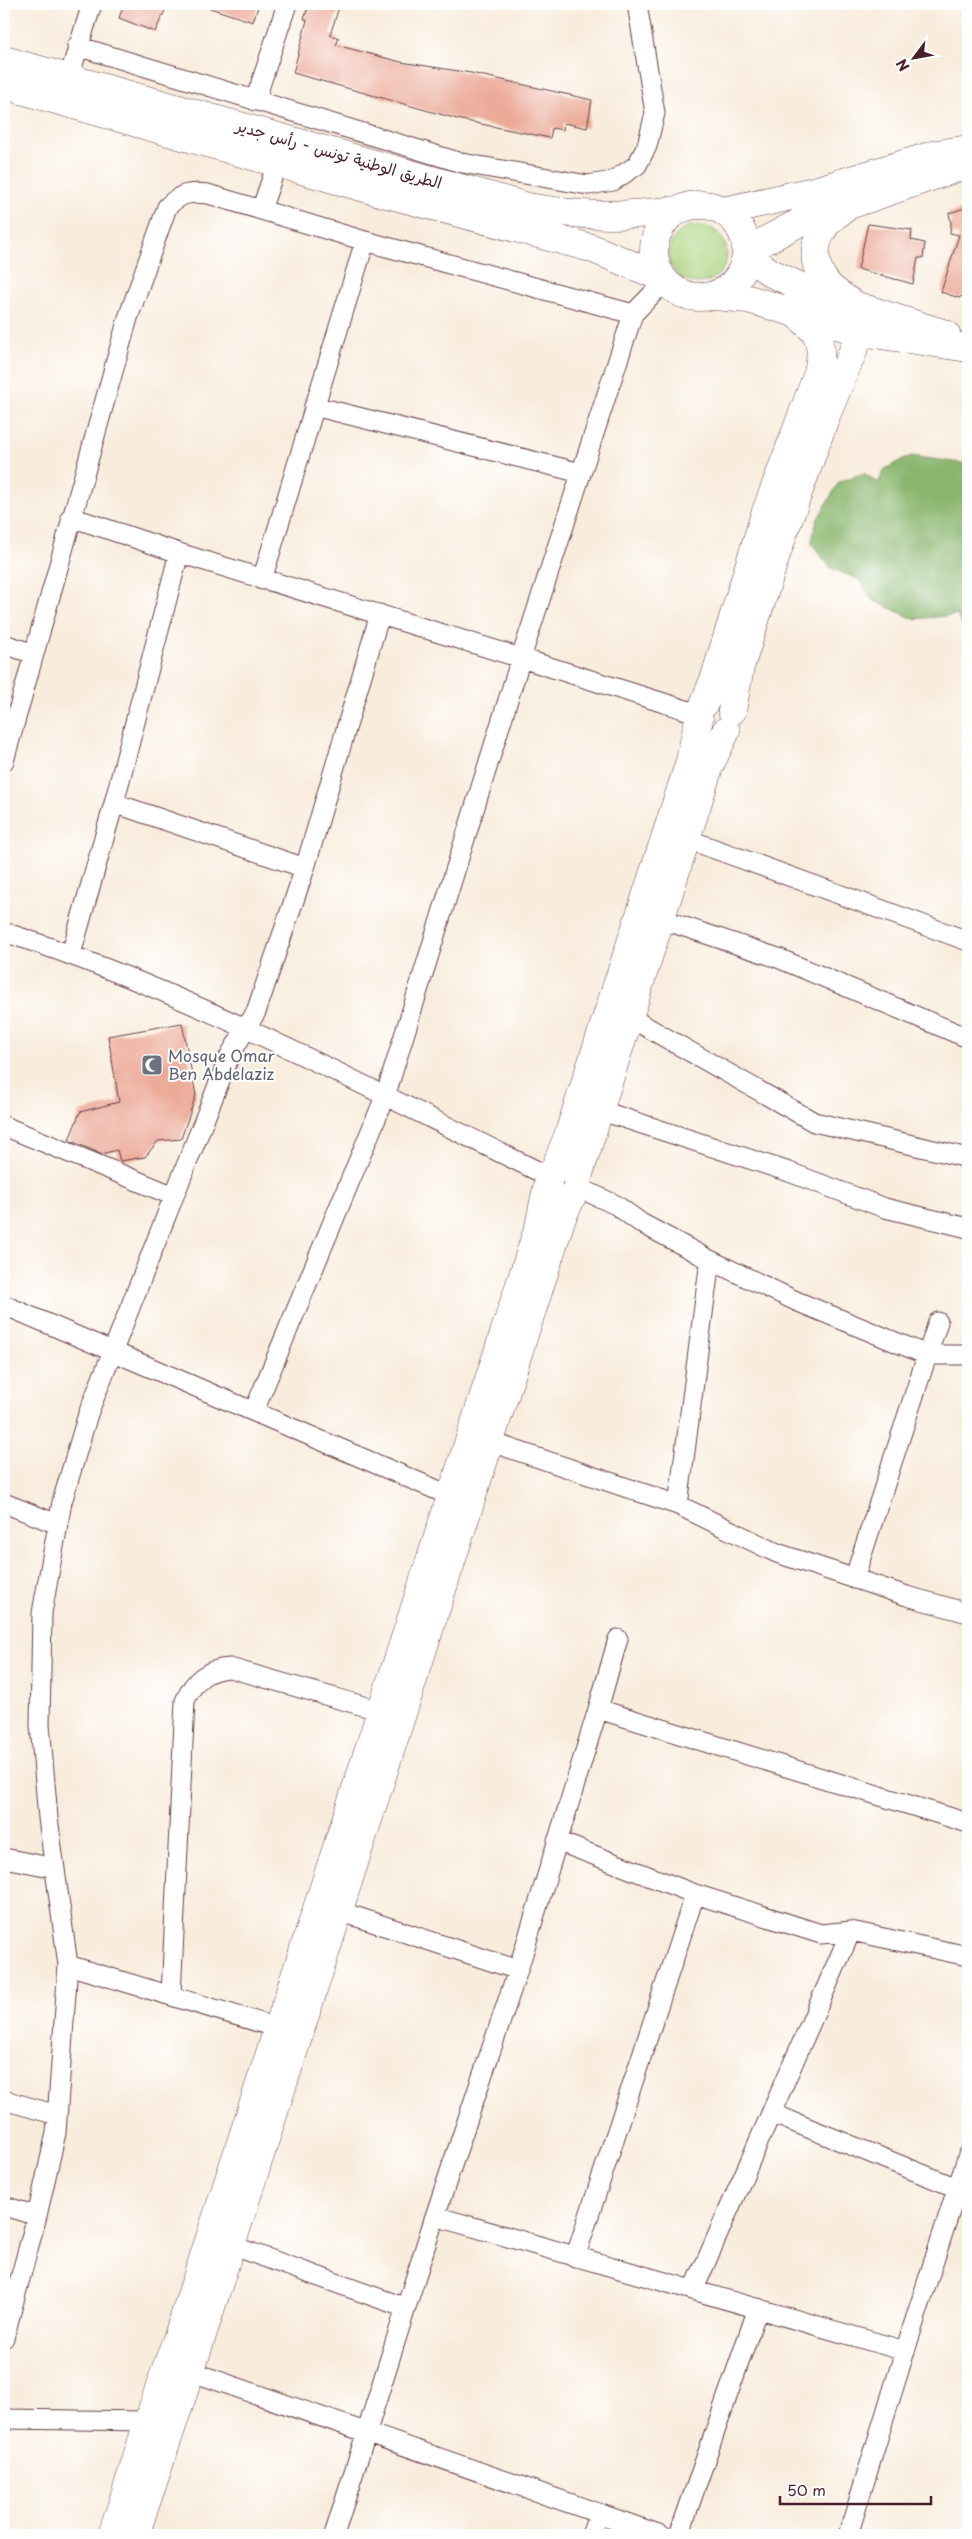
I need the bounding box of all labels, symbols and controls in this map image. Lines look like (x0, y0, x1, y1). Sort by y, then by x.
north arrow (890, 32, 940, 82)
text: N (891, 55, 914, 75)
street label: الطريق الوطنية تونس - رأس جدير (232, 112, 445, 194)
place label: Mosque Omar Ben Abdelaziz (168, 1043, 275, 1085)
mosque icon: Mosque Omar Ben Abdelaziz (140, 1053, 164, 1077)
scale bar (780, 2474, 931, 2506)
text: 50 m (787, 2478, 826, 2501)

